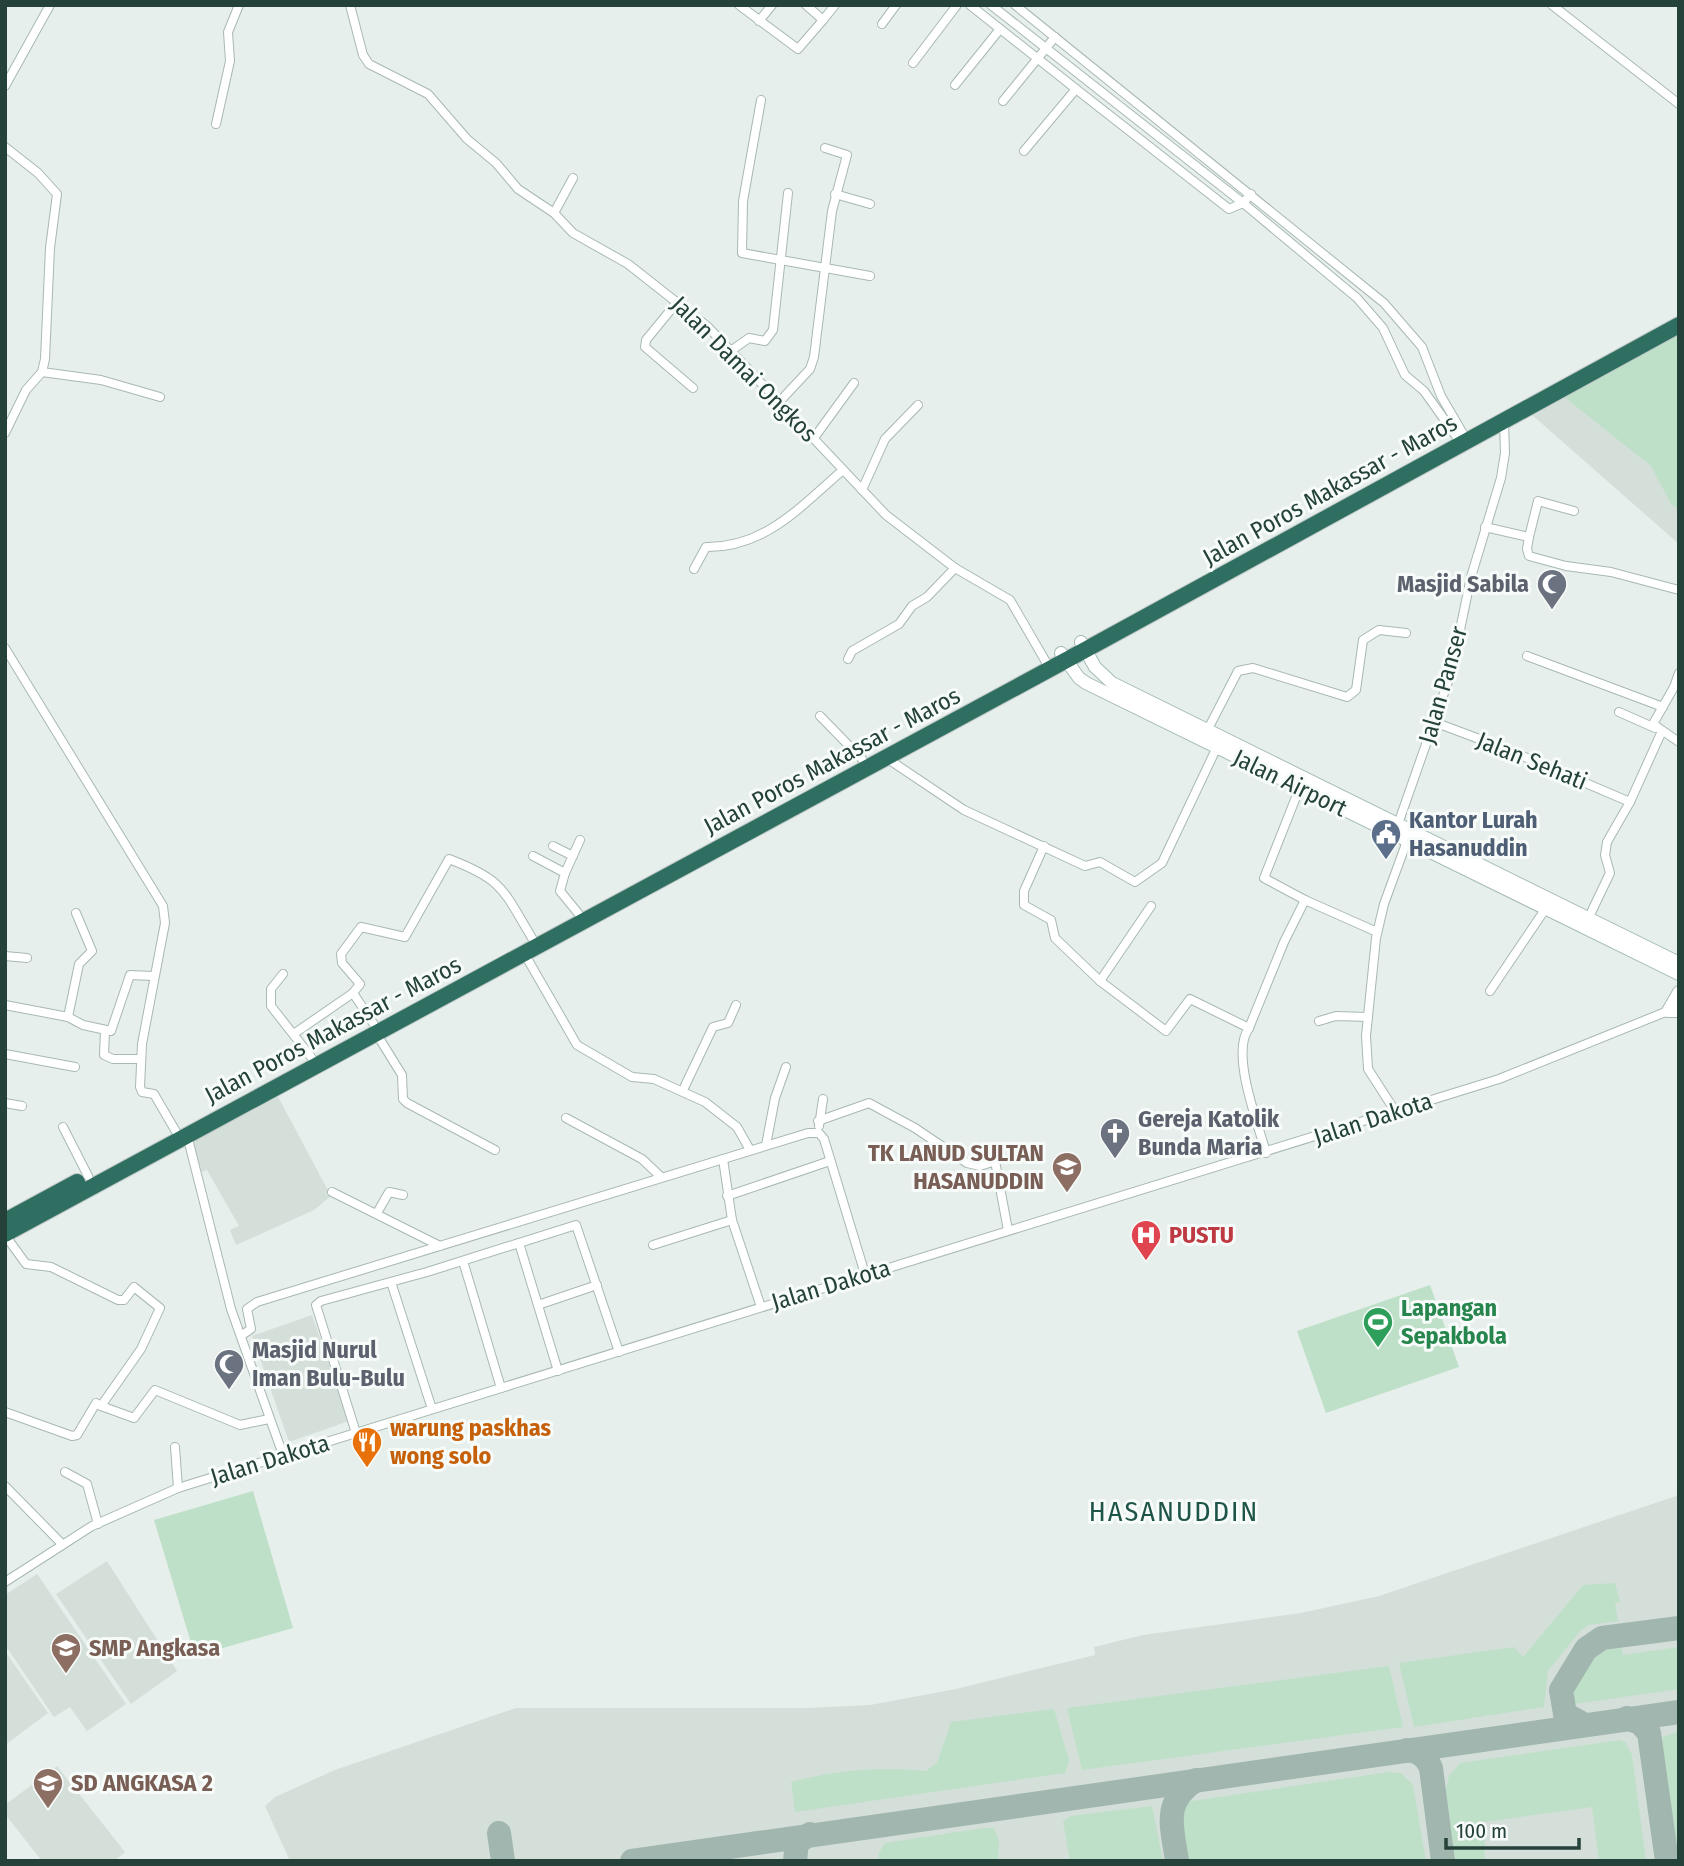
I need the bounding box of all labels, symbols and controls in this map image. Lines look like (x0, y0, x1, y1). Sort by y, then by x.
street label: Jalan Damai Ongkos (665, 290, 823, 448)
street label: Jalan Poros Makassar - Maros (1198, 408, 1462, 572)
mosque icon: Masjid Sabila (1535, 567, 1569, 611)
place label: Masjid Sabila (1397, 570, 1529, 598)
street label: Jalan Panser (1413, 623, 1473, 747)
street label: Jalan Poros Makassar - Maros (699, 682, 965, 840)
street label: Jalan Sehati (1473, 726, 1591, 796)
street label: Jalan Airport (1229, 743, 1352, 823)
place label: Kantor Lurah Hasanuddin (1409, 806, 1538, 862)
public building icon: Kantor Lurah Hasanuddin (1369, 817, 1403, 861)
street label: Jalan Poros Makassar - Maros (200, 951, 466, 1109)
street label: Jalan Dakota (1310, 1087, 1436, 1151)
place label: Gereja Katolik Bunda Maria (1138, 1105, 1280, 1161)
church icon: Gereja Katolik Bunda Maria (1098, 1116, 1132, 1160)
place label: TK LANUD SULTAN HASANUDDIN (868, 1139, 1044, 1195)
school or university icon: TK LANUD SULTAN HASANUDDIN (1050, 1150, 1084, 1194)
hospital icon: PUSTU (1129, 1218, 1163, 1262)
place label: PUSTU (1169, 1221, 1234, 1249)
street label: Jalan Dakota (768, 1254, 894, 1316)
place label: Lapangan Sepakbola (1401, 1294, 1507, 1350)
sports icon: Lapangan Sepakbola (1361, 1305, 1395, 1349)
place label: Masjid Nurul Iman Bulu-Bulu (252, 1336, 405, 1392)
mosque icon: Masjid Nurul Iman Bulu-Bulu (212, 1347, 246, 1391)
place label: warung paskhas wong solo (390, 1414, 552, 1470)
restaurant icon: warung paskhas wong solo (350, 1425, 384, 1469)
street label: Jalan Dakota (207, 1429, 333, 1491)
district label: HASANUDDIN (1089, 1495, 1259, 1528)
school or university icon: SMP Angkasa (49, 1631, 83, 1675)
place label: SMP Angkasa (89, 1634, 220, 1662)
school or university icon: SD ANGKASA 2 (31, 1766, 65, 1810)
place label: SD ANGKASA 2 (71, 1769, 213, 1797)
scale bar (1446, 1806, 1579, 1850)
text: 100 m (1456, 1818, 1507, 1844)

